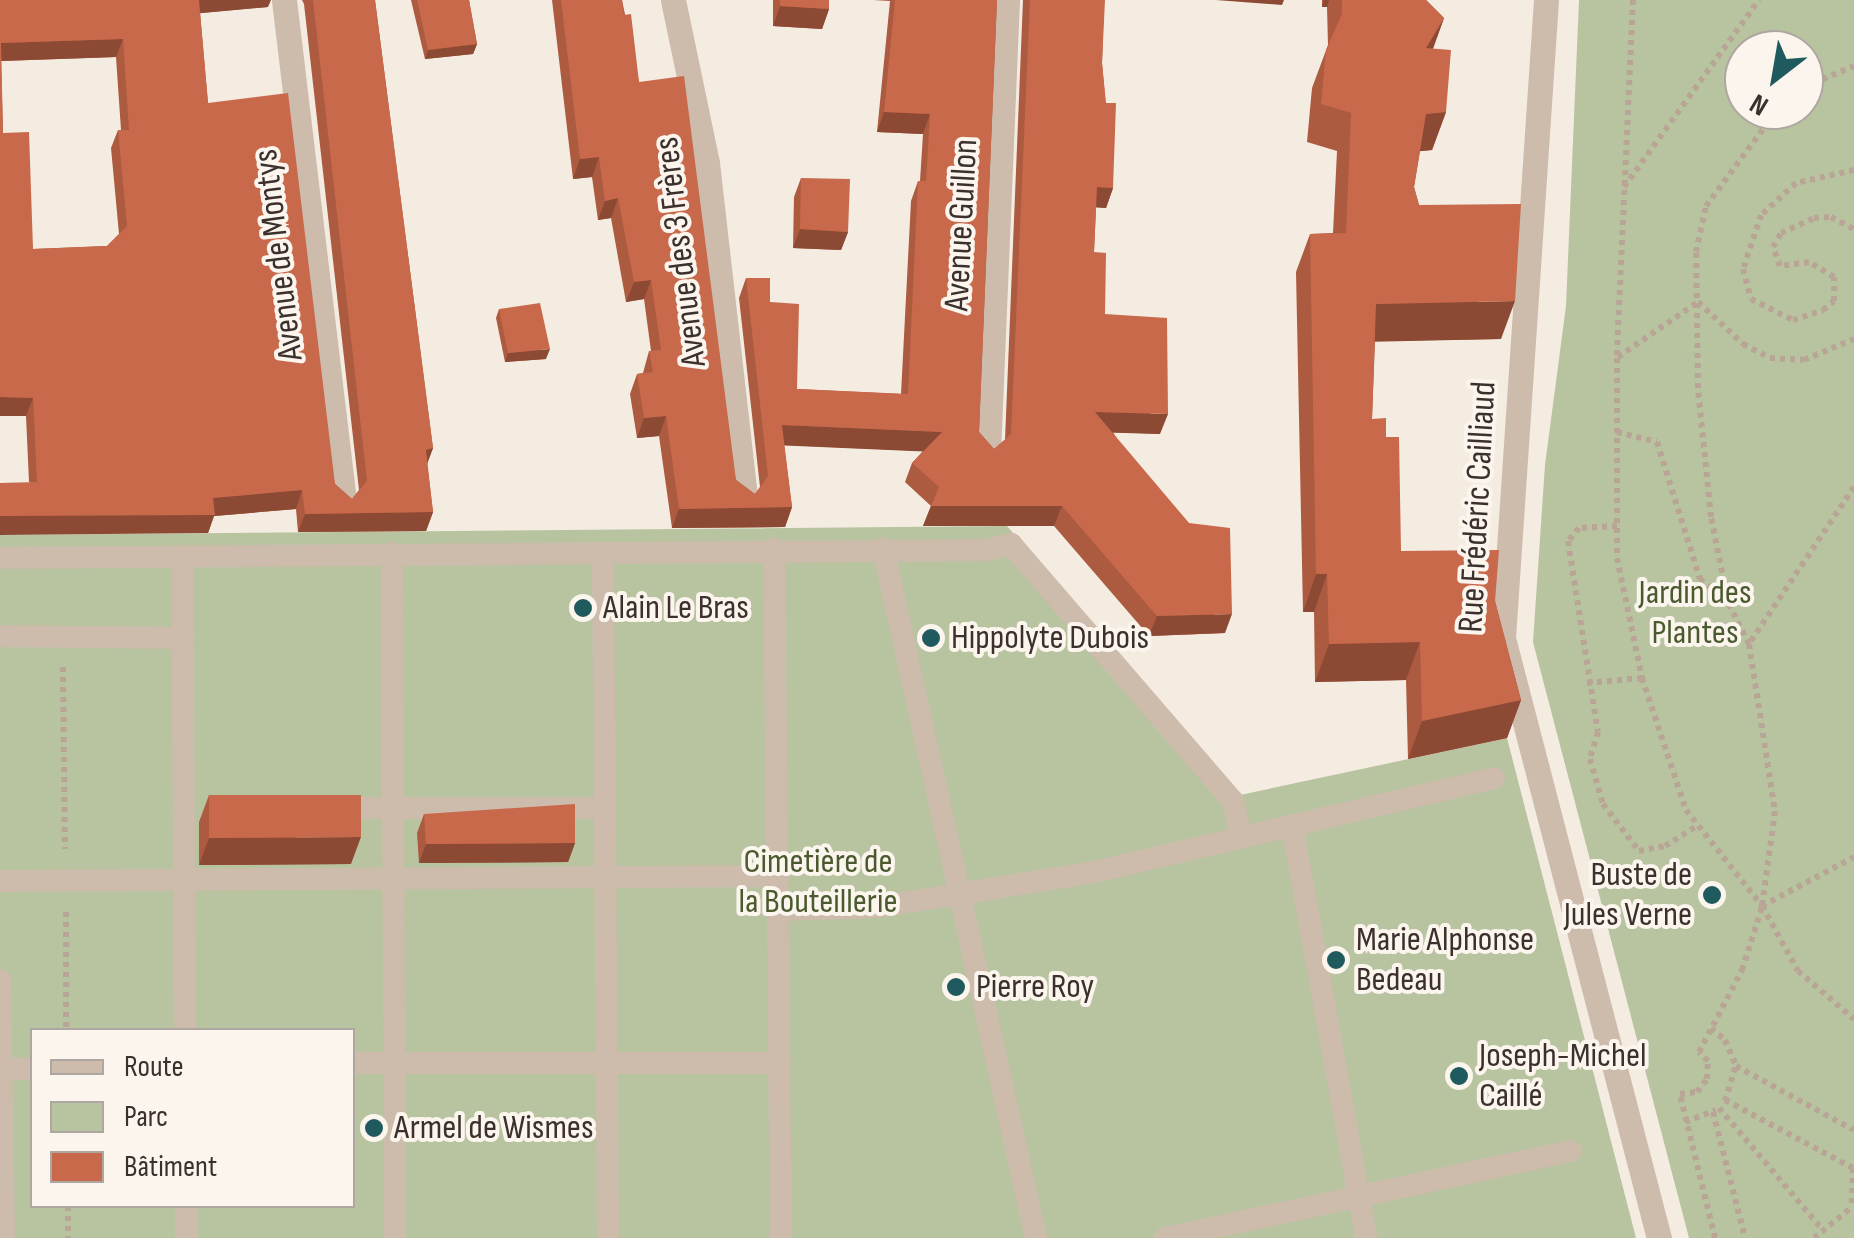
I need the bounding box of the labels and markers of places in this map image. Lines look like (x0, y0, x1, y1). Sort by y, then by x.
place label: Alain Le Bras (603, 587, 749, 629)
marker: Alain Le Bras (572, 597, 594, 619)
place label: Hippolyte Dubois (951, 617, 1149, 659)
marker: Hippolyte Dubois (920, 627, 942, 649)
place label: Buste de Jules Verne (1564, 854, 1692, 936)
marker: Buste de Jules Verne (1701, 884, 1723, 906)
place label: Marie Alphonse Bedeau (1356, 919, 1534, 1001)
marker: Marie Alphonse Bedeau (1325, 949, 1347, 971)
place label: Pierre Roy (976, 966, 1094, 1008)
marker: Pierre Roy (945, 976, 967, 998)
place label: Joseph-Michel Caillé (1479, 1035, 1647, 1117)
marker: Joseph-Michel Caillé (1448, 1065, 1470, 1087)
place label: Armel de Wismes (394, 1107, 593, 1149)
marker: Armel de Wismes (363, 1117, 385, 1139)

